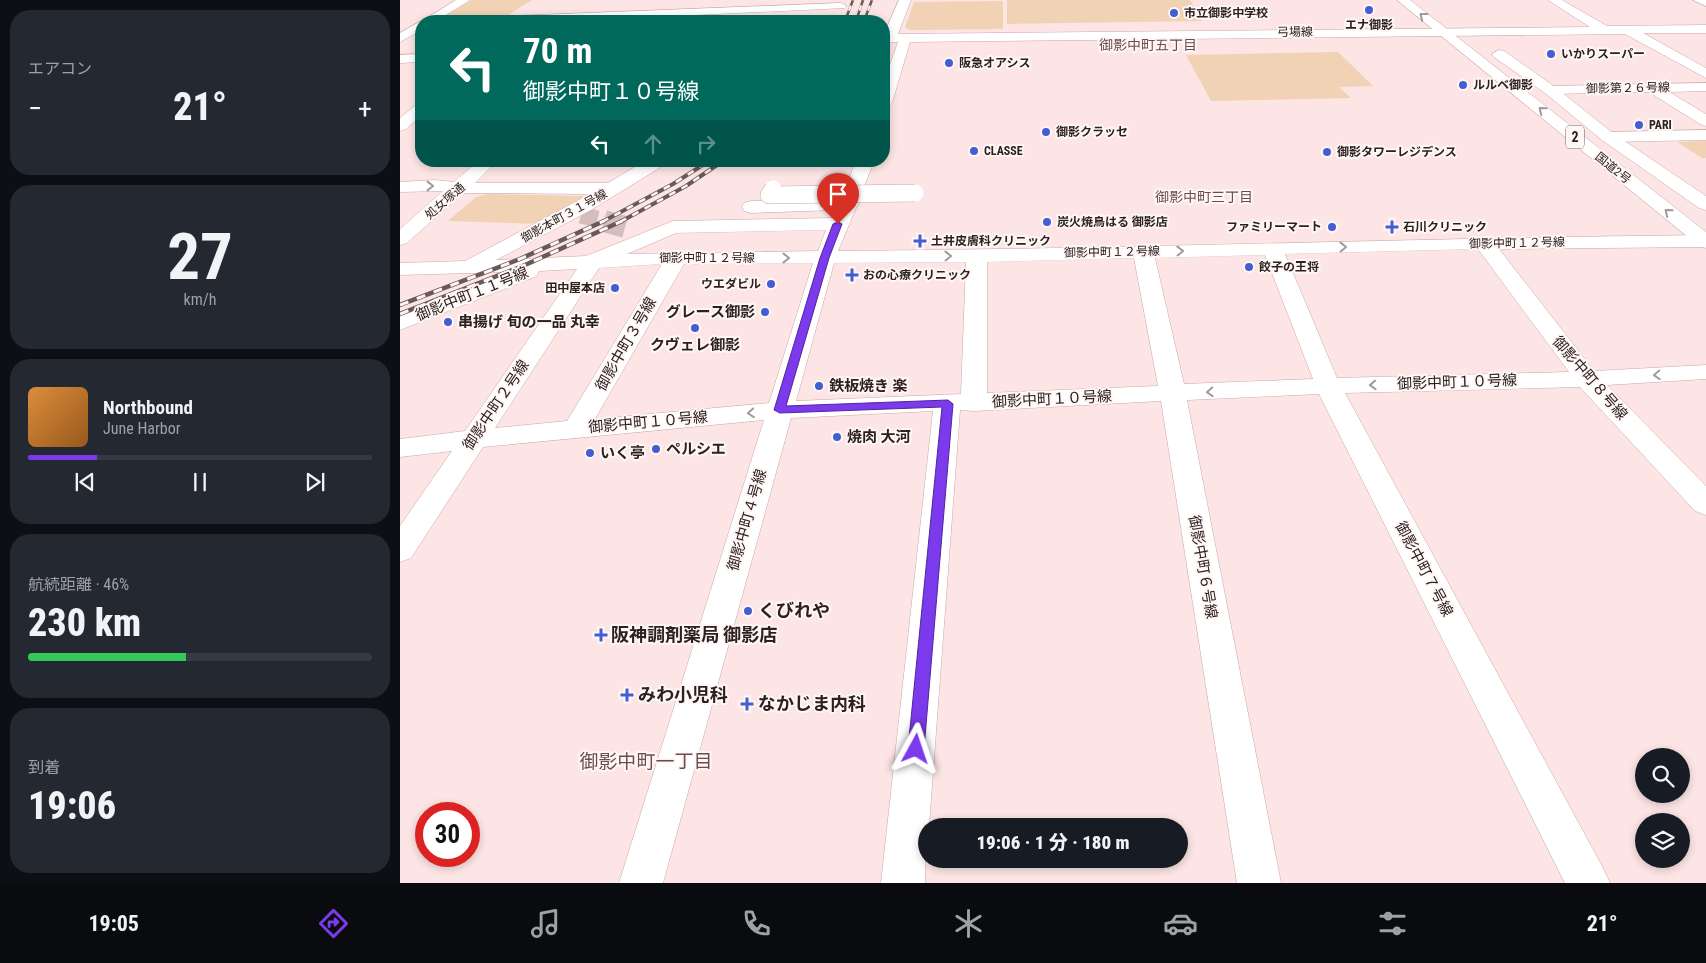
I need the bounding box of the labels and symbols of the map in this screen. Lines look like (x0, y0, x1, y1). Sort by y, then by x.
marker: エナ御影 (1363, 4, 1375, 16)
place label: 市立御影中学校 (1184, 6, 1268, 20)
marker: 市立御影中学校 (1168, 7, 1180, 19)
one-way arrow (1420, 13, 1429, 21)
place label: エナ御影 (1345, 18, 1393, 32)
street label: 弓場線 (1277, 25, 1313, 39)
district label: 御影中町五丁目 (1099, 37, 1197, 53)
place label: いかりスーパー (1561, 47, 1645, 61)
marker: いかりスーパー (1545, 48, 1557, 60)
place label: 阪急オアシス (959, 56, 1031, 70)
marker: 阪急オアシス (943, 57, 955, 69)
place label: ルルベ御影 (1473, 78, 1533, 92)
marker: ルルベ御影 (1457, 79, 1469, 91)
street label: 御影第２６号線 (1586, 80, 1670, 96)
one-way arrow (1538, 106, 1547, 115)
place label: PARI (1649, 118, 1672, 132)
marker: PARI (1633, 119, 1645, 131)
place label: 御影クラッセ (1056, 125, 1128, 139)
road number: 2 (1566, 125, 1584, 148)
marker: 御影クラッセ (1040, 126, 1052, 138)
place label: CLASSE (984, 144, 1023, 158)
marker: CLASSE (968, 145, 980, 157)
place label: 御影タワーレジデンス (1337, 145, 1457, 159)
marker: 御影タワーレジデンス (1321, 146, 1333, 158)
street label: 国道2号 (1592, 149, 1634, 187)
pin (817, 173, 859, 224)
street label: 処女塚通 (422, 180, 468, 222)
one-way arrow (426, 181, 434, 191)
street label: 御影本町３１号線 (519, 187, 609, 245)
district label: 御影中町三丁目 (1155, 189, 1253, 205)
one-way arrow (1665, 209, 1674, 217)
place label: 炭火焼鳥はる 御影店 (1057, 215, 1168, 229)
marker: 炭火焼鳥はる 御影店 (1041, 216, 1053, 228)
place label: ファミリーマート (1226, 220, 1322, 234)
marker: 石川クリニック (1385, 220, 1399, 234)
place label: 石川クリニック (1403, 220, 1487, 234)
marker: ファミリーマート (1326, 221, 1338, 233)
marker: 土井皮膚科クリニック (913, 234, 927, 248)
place label: 土井皮膚科クリニック (931, 234, 1051, 248)
street label: 御影中町１２号線 (1469, 235, 1565, 251)
one-way arrow (1340, 242, 1347, 252)
street label: 御影中町１２号線 (1064, 244, 1160, 260)
one-way arrow (1177, 245, 1185, 256)
street label: 御影中町１２号線 (659, 251, 755, 265)
one-way arrow (944, 251, 952, 261)
one-way arrow (782, 253, 790, 263)
place label: 餃子の王将 (1258, 260, 1319, 274)
marker: 餃子の王将 (1243, 261, 1255, 273)
street label: 御影中町１１号線 (413, 263, 531, 325)
marker: おの心療クリニック (845, 268, 859, 282)
place label: おの心療クリニック (863, 268, 971, 282)
place label: ウエダビル (701, 277, 761, 291)
marker: ウエダビル (765, 278, 777, 290)
place label: 田中屋本店 (545, 281, 605, 295)
marker: 田中屋本店 (609, 282, 621, 294)
street label: 御影中町３号線 (592, 294, 660, 394)
place label: グレース御影 (666, 303, 755, 321)
marker: グレース御影 (759, 306, 771, 318)
place label: 串揚げ 旬の一品 丸幸 (458, 313, 600, 331)
marker: 串揚げ 旬の一品 丸幸 (442, 316, 454, 328)
marker: クヴェレ御影 (689, 322, 701, 334)
street label: 御影中町８号線 (1549, 332, 1631, 424)
place label: クヴェレ御影 (650, 336, 740, 354)
street label: 御影中町２号線 (459, 356, 533, 454)
one-way arrow (1653, 369, 1661, 380)
street label: 御影中町１０号線 (1397, 371, 1517, 393)
place label: 鉄板焼き 楽 (829, 377, 907, 395)
marker: 鉄板焼き 楽 (813, 380, 825, 392)
one-way arrow (1368, 380, 1376, 390)
street label: 御影中町１０号線 (992, 387, 1112, 411)
one-way arrow (1206, 387, 1214, 397)
one-way arrow (746, 407, 754, 418)
street label: 御影中町１０号線 (587, 408, 709, 436)
place label: 焼肉 大河 (847, 428, 910, 446)
marker: 焼肉 大河 (831, 431, 843, 443)
place label: ペルシエ (666, 440, 726, 458)
marker: ペルシエ (650, 443, 662, 455)
place label: いく亭 (600, 444, 645, 462)
marker: いく亭 (584, 447, 596, 459)
street label: 御影中町４号線 (724, 467, 770, 573)
street label: 御影中町６号線 (1185, 514, 1221, 620)
street label: 御影中町７号線 (1391, 518, 1457, 620)
place label: くびれや (758, 600, 830, 621)
marker: くびれや (742, 605, 754, 617)
place label: 阪神調剤薬局 御影店 (611, 624, 777, 645)
marker: 阪神調剤薬局 御影店 (595, 629, 607, 641)
place label: みわ小児科 (638, 684, 728, 705)
marker: みわ小児科 (620, 688, 634, 702)
place label: なかじま内科 (758, 693, 866, 714)
marker: なかじま内科 (740, 697, 754, 711)
position arrow (889, 722, 941, 774)
district label: 御影中町一丁目 (579, 750, 713, 773)
speed limit sign: 30 (415, 802, 480, 867)

